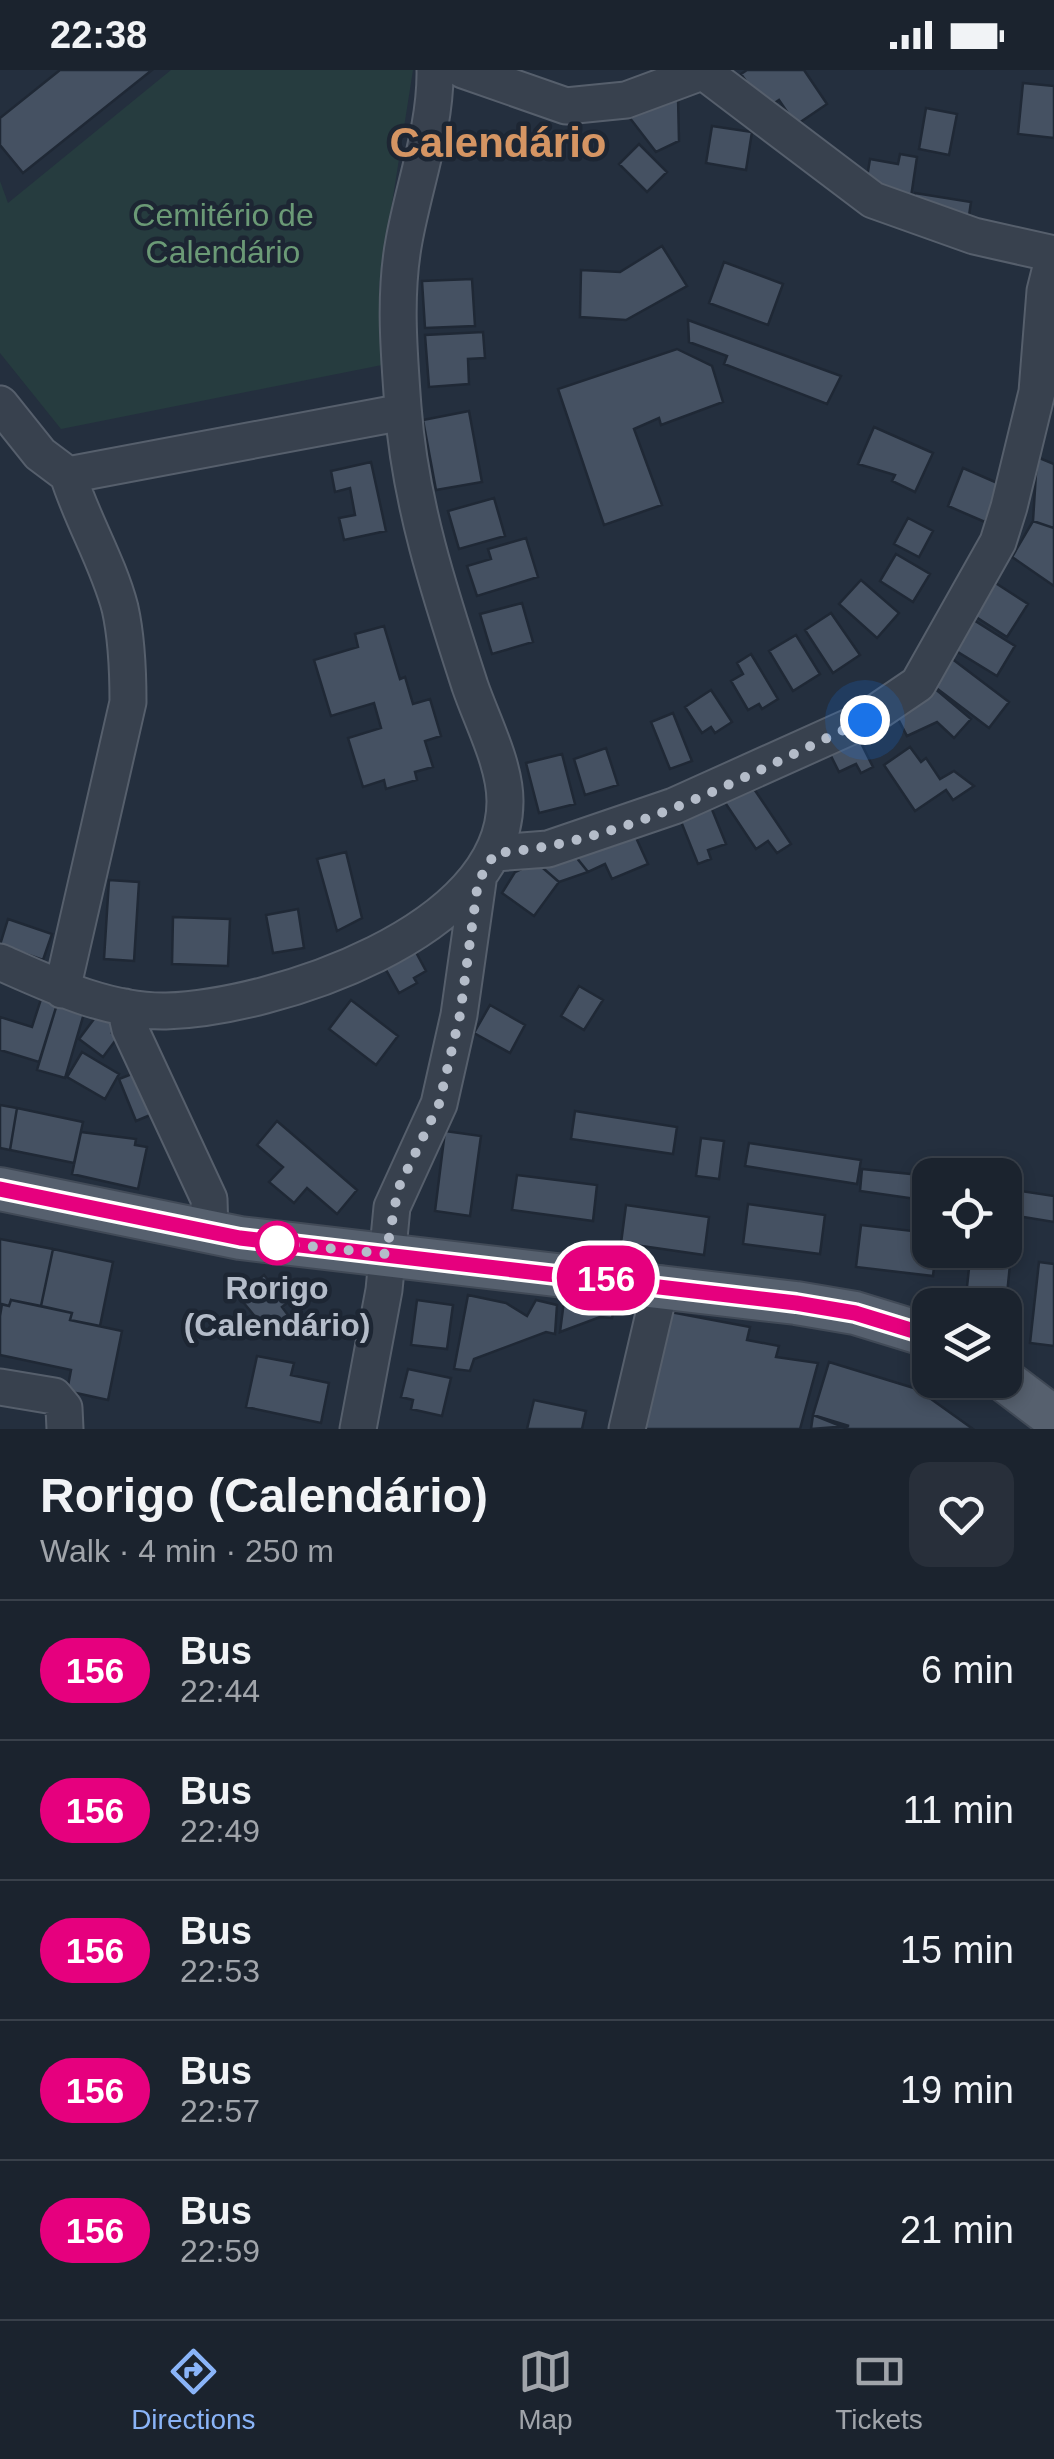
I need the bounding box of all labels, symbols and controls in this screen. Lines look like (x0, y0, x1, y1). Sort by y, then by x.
text: 22:38 (50, 14, 147, 56)
district label: Calendário (389, 119, 607, 166)
park label: Cemitério de Calendário (132, 197, 314, 270)
your location (840, 695, 890, 745)
map controls (912, 1158, 1022, 1398)
button: locate (912, 1158, 1022, 1268)
marker: Rorigo (Calendário) (256, 1222, 298, 1264)
line badge: 156 (548, 1246, 664, 1310)
text: 156 (577, 1259, 635, 1298)
place label: Rorigo (Calendário) (184, 1270, 370, 1343)
button: layers (912, 1288, 1022, 1398)
button: heart (909, 1462, 1014, 1567)
text: Rorigo (Calendário) (40, 1469, 488, 1522)
text: Walk · 4 min · 250 m (40, 1533, 334, 1569)
text: Bus (180, 1630, 252, 1672)
text: 6 min (921, 1649, 1014, 1691)
text: 156 (66, 1651, 124, 1690)
text: 22:44 (180, 1673, 260, 1709)
text: Bus (180, 1770, 252, 1812)
text: 11 min (903, 1789, 1014, 1831)
text: 156 (66, 1791, 124, 1830)
text: 22:49 (180, 1813, 260, 1849)
text: Bus (180, 1910, 252, 1952)
text: 15 min (900, 1929, 1014, 1971)
text: 156 (66, 1931, 124, 1970)
text: 22:53 (180, 1953, 260, 1989)
text: Bus (180, 2050, 252, 2092)
text: 19 min (900, 2069, 1014, 2111)
text: 156 (66, 2071, 124, 2110)
text: 22:57 (180, 2093, 260, 2129)
text: Bus (180, 2190, 252, 2232)
text: 21 min (900, 2209, 1014, 2251)
text: 156 (66, 2211, 124, 2250)
text: 22:59 (180, 2233, 260, 2269)
tab: Directions (131, 2344, 256, 2436)
tab: Map (518, 2344, 573, 2436)
tab: Tickets (835, 2344, 923, 2436)

